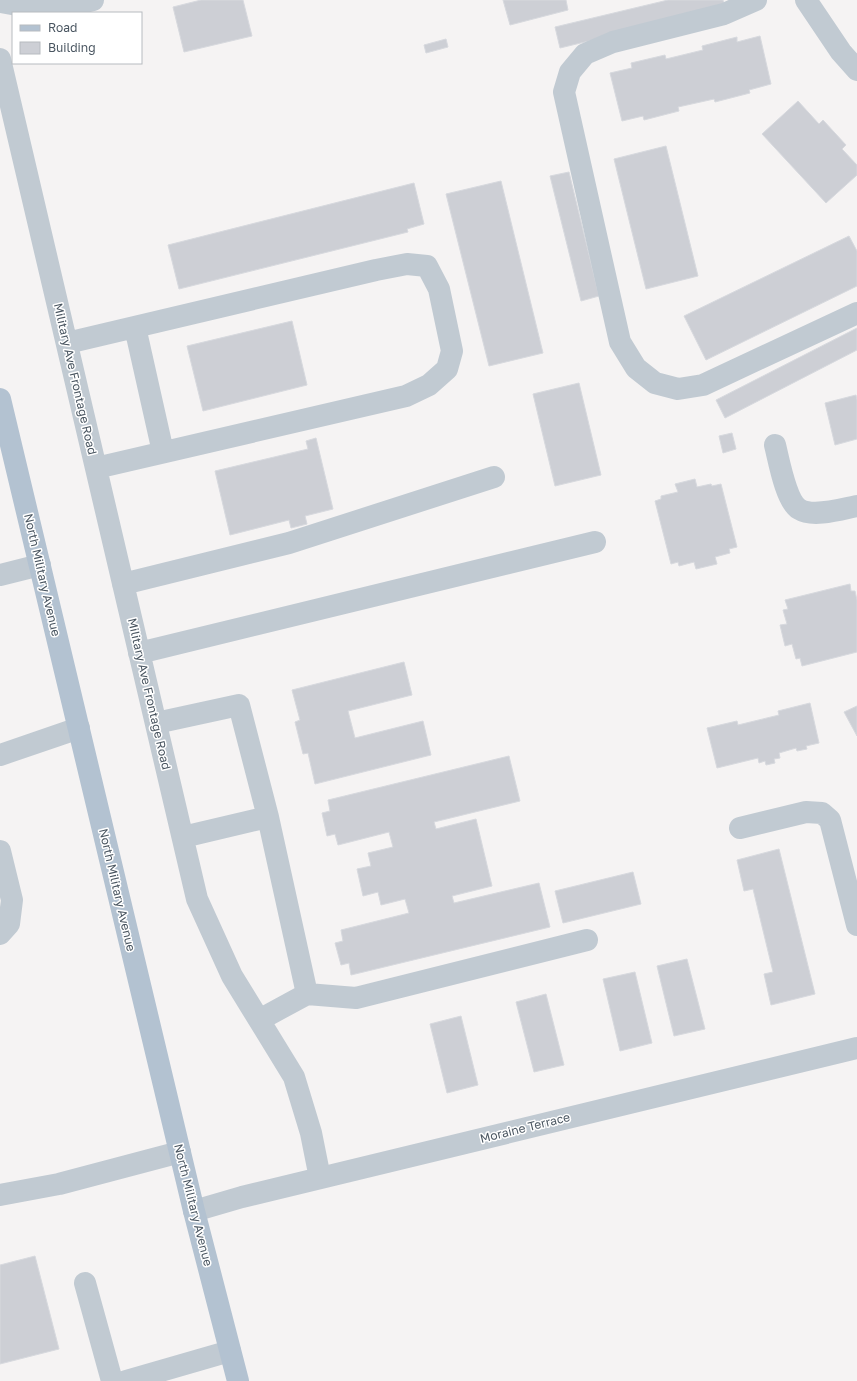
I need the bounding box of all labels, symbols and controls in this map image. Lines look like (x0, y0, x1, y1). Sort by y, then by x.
legend (12, 12, 142, 64)
text: Road (48, 20, 77, 35)
text: Building (48, 40, 96, 55)
street label: Military Ave Frontage Road (51, 302, 100, 456)
street label: North Military Avenue (21, 512, 64, 638)
street label: Military Ave Frontage Road (125, 617, 174, 771)
street label: North Military Avenue (96, 827, 139, 953)
street label: Moraine Terrace (478, 1109, 571, 1146)
street label: North Military Avenue (171, 1142, 216, 1268)

